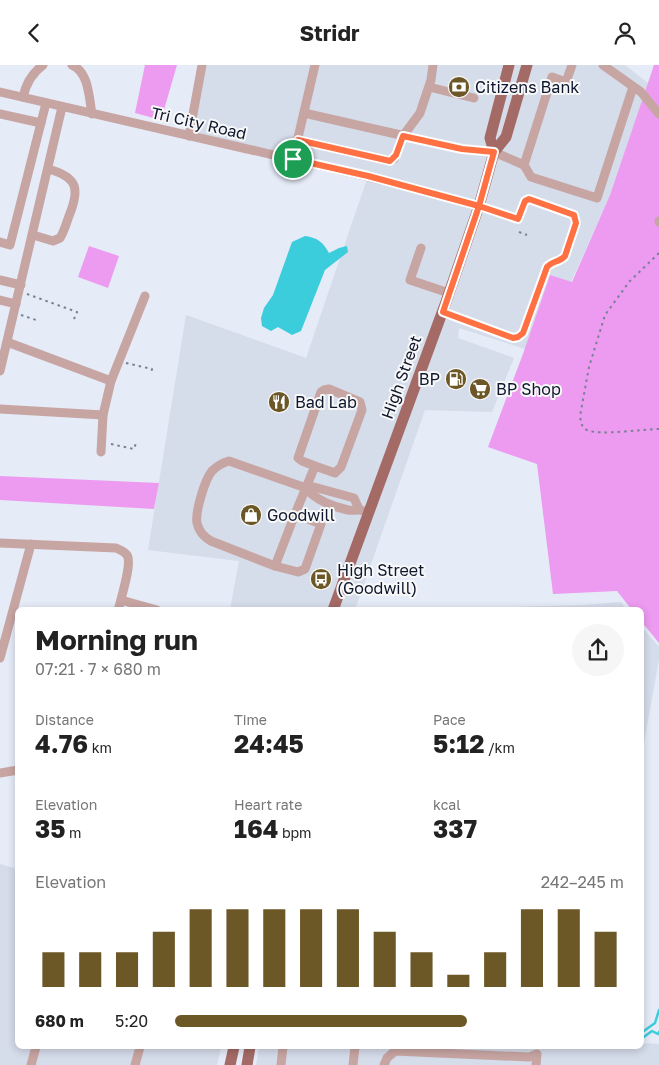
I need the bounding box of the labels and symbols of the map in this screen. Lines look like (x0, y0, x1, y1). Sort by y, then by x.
bank icon: Citizens Bank (447, 75, 471, 99)
place label: Citizens Bank (475, 77, 579, 97)
street label: Tri City Road (149, 102, 249, 144)
pin (272, 138, 314, 180)
street label: High Street (377, 332, 425, 422)
fuel station icon: BP (444, 367, 468, 391)
place label: BP (419, 369, 440, 389)
supermarket icon: BP Shop (468, 377, 492, 401)
place label: BP Shop (496, 379, 561, 399)
restaurant icon: Bad Lab (267, 390, 291, 414)
place label: Bad Lab (295, 392, 357, 412)
shop icon: Goodwill (239, 503, 263, 527)
place label: Goodwill (267, 505, 335, 525)
place label: High Street (Goodwill) (337, 560, 425, 598)
bus stop icon: High Street (Goodwill) (309, 567, 333, 591)

